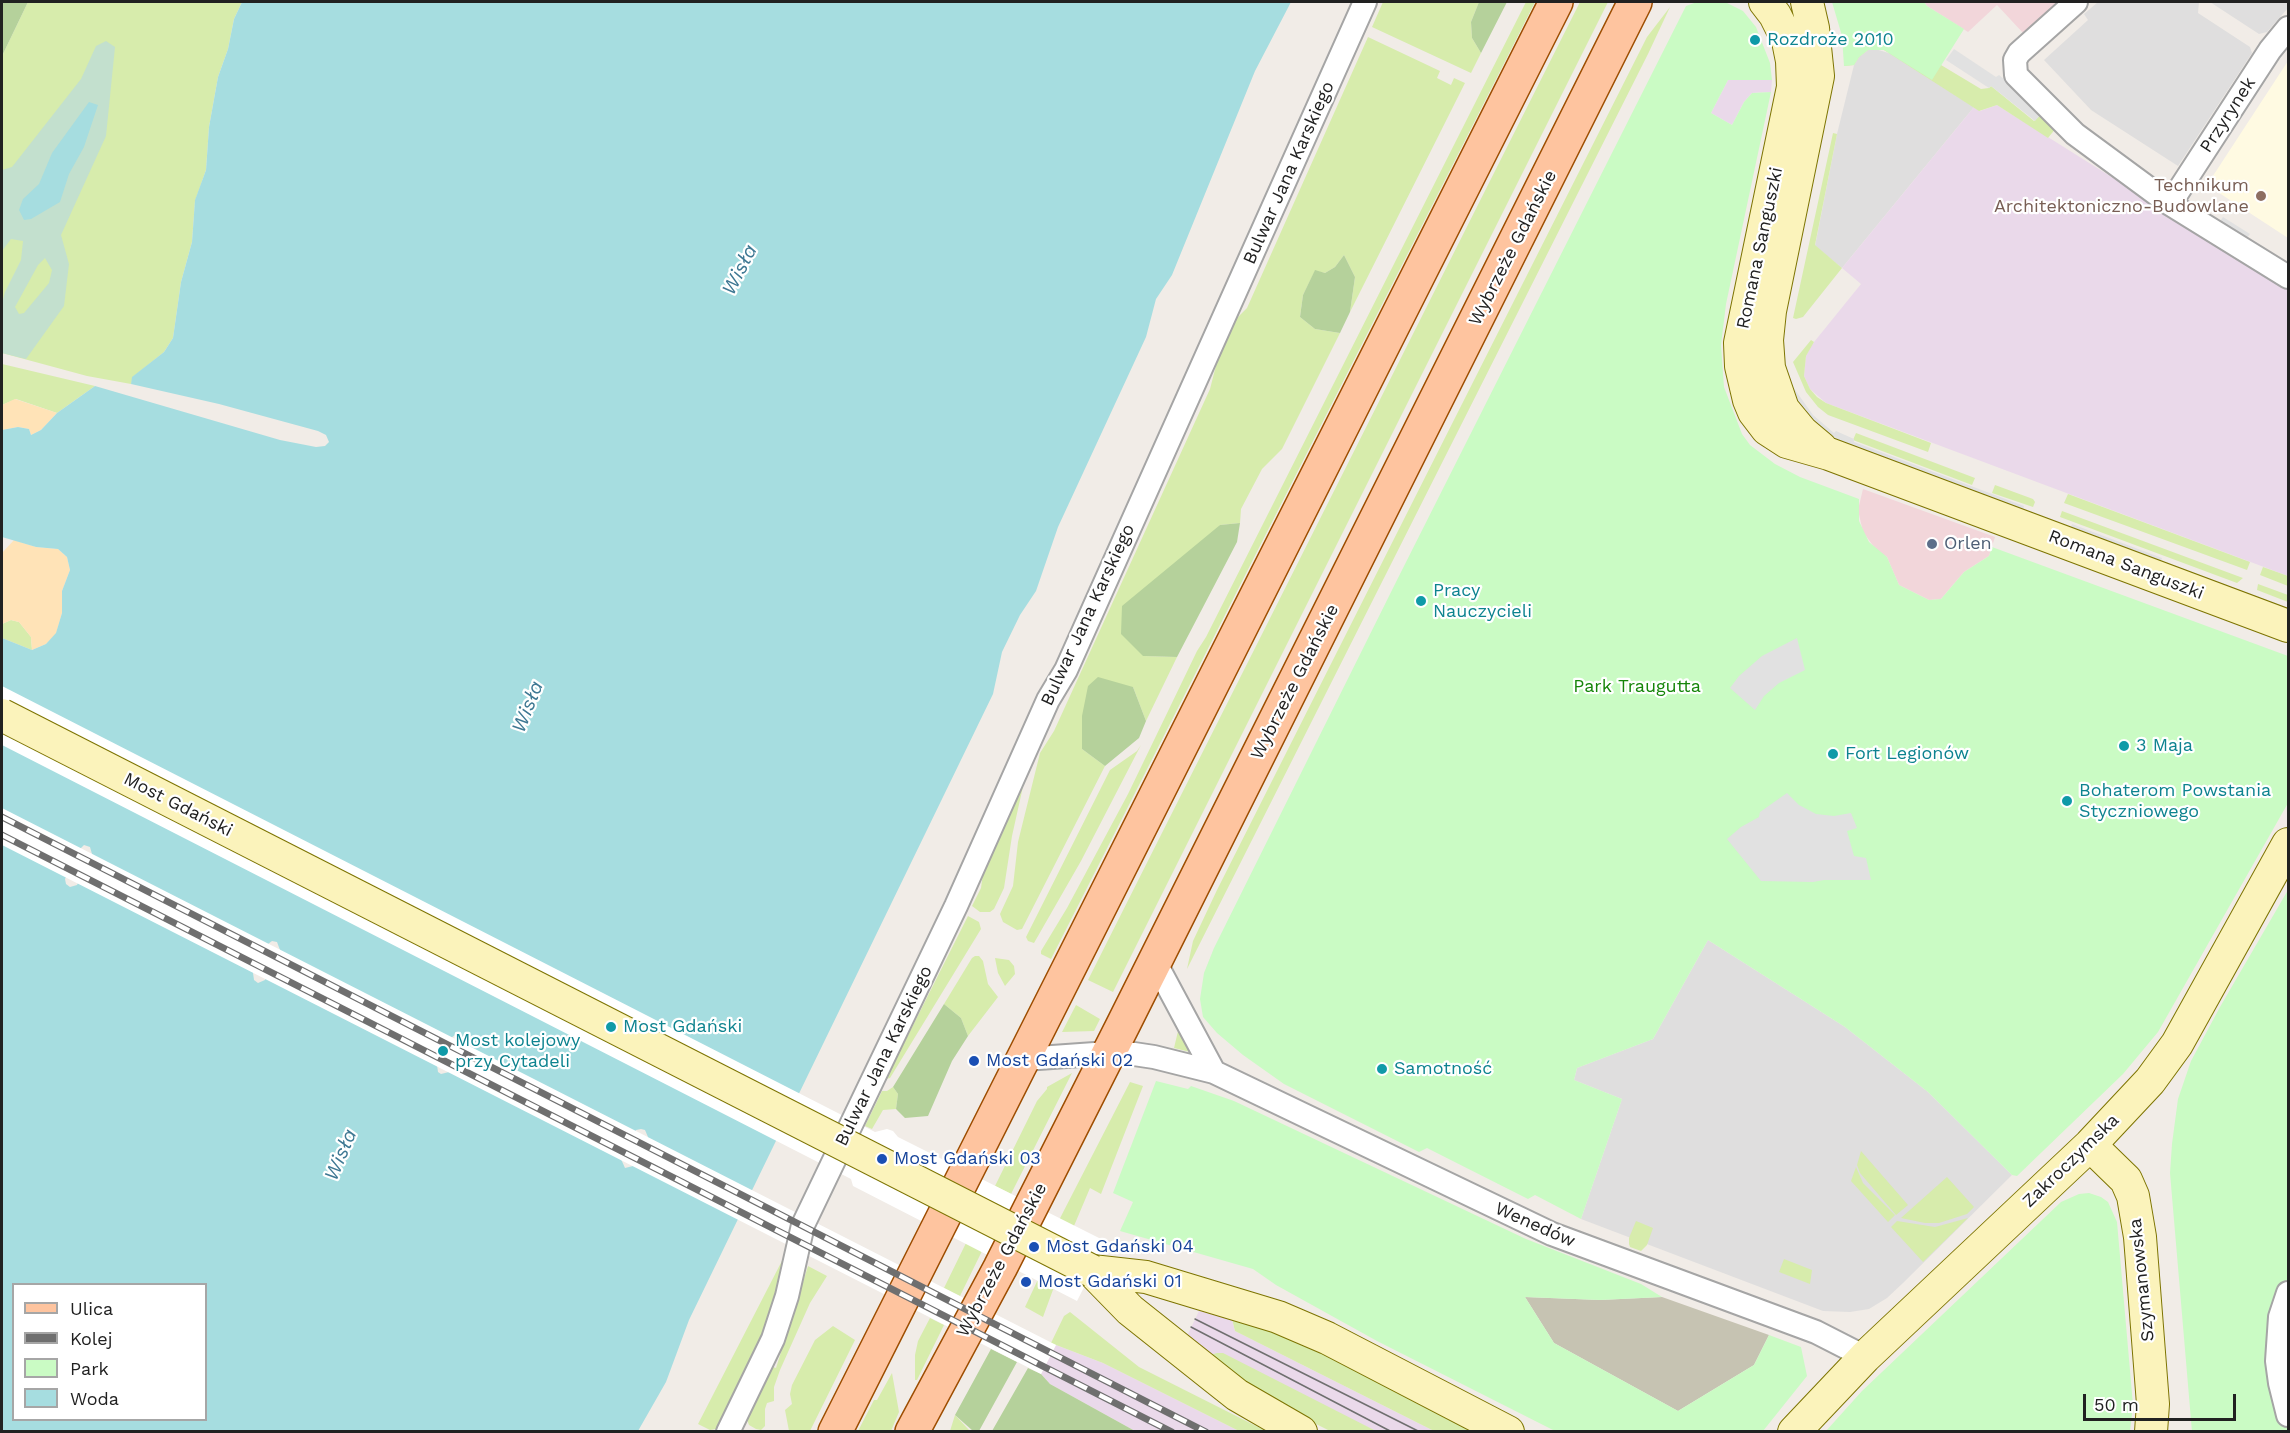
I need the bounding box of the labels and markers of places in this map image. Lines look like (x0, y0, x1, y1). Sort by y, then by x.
place label: Rozdroże 2010 (1767, 29, 1894, 51)
marker: Rozdroże 2010 (1748, 33, 1762, 47)
place label: Technikum Architektoniczno-Budowlane (1994, 175, 2249, 218)
marker: Technikum Architektoniczno-Budowlane (2254, 189, 2268, 203)
place label: Orlen (1944, 533, 1992, 555)
marker: Orlen (1925, 537, 1939, 551)
place label: Pracy Nauczycieli (1433, 580, 1532, 622)
marker: Pracy Nauczycieli (1414, 594, 1428, 608)
place label: 3 Maja (2136, 735, 2193, 757)
marker: 3 Maja (2117, 739, 2131, 753)
place label: Fort Legionów (1845, 743, 1969, 765)
marker: Fort Legionów (1826, 747, 1840, 761)
place label: Bohaterom Powstania Styczniowego (2079, 780, 2271, 822)
marker: Bohaterom Powstania Styczniowego (2060, 794, 2074, 808)
place label: Most Gdański (623, 1016, 742, 1038)
marker: Most Gdański (604, 1020, 618, 1034)
place label: Most kolejowy przy Cytadeli (455, 1030, 580, 1072)
marker: Most kolejowy przy Cytadeli (436, 1044, 450, 1058)
place label: Most Gdański 02 (986, 1050, 1133, 1072)
marker: Most Gdański 02 (967, 1054, 981, 1068)
place label: Samotność (1394, 1058, 1492, 1080)
marker: Samotność (1375, 1062, 1389, 1076)
place label: Most Gdański 03 (894, 1148, 1041, 1170)
marker: Most Gdański 03 (875, 1152, 889, 1166)
place label: Most Gdański 04 (1046, 1236, 1194, 1258)
marker: Most Gdański 04 (1027, 1240, 1041, 1254)
place label: Most Gdański 01 (1038, 1271, 1182, 1293)
marker: Most Gdański 01 (1019, 1275, 1033, 1289)

